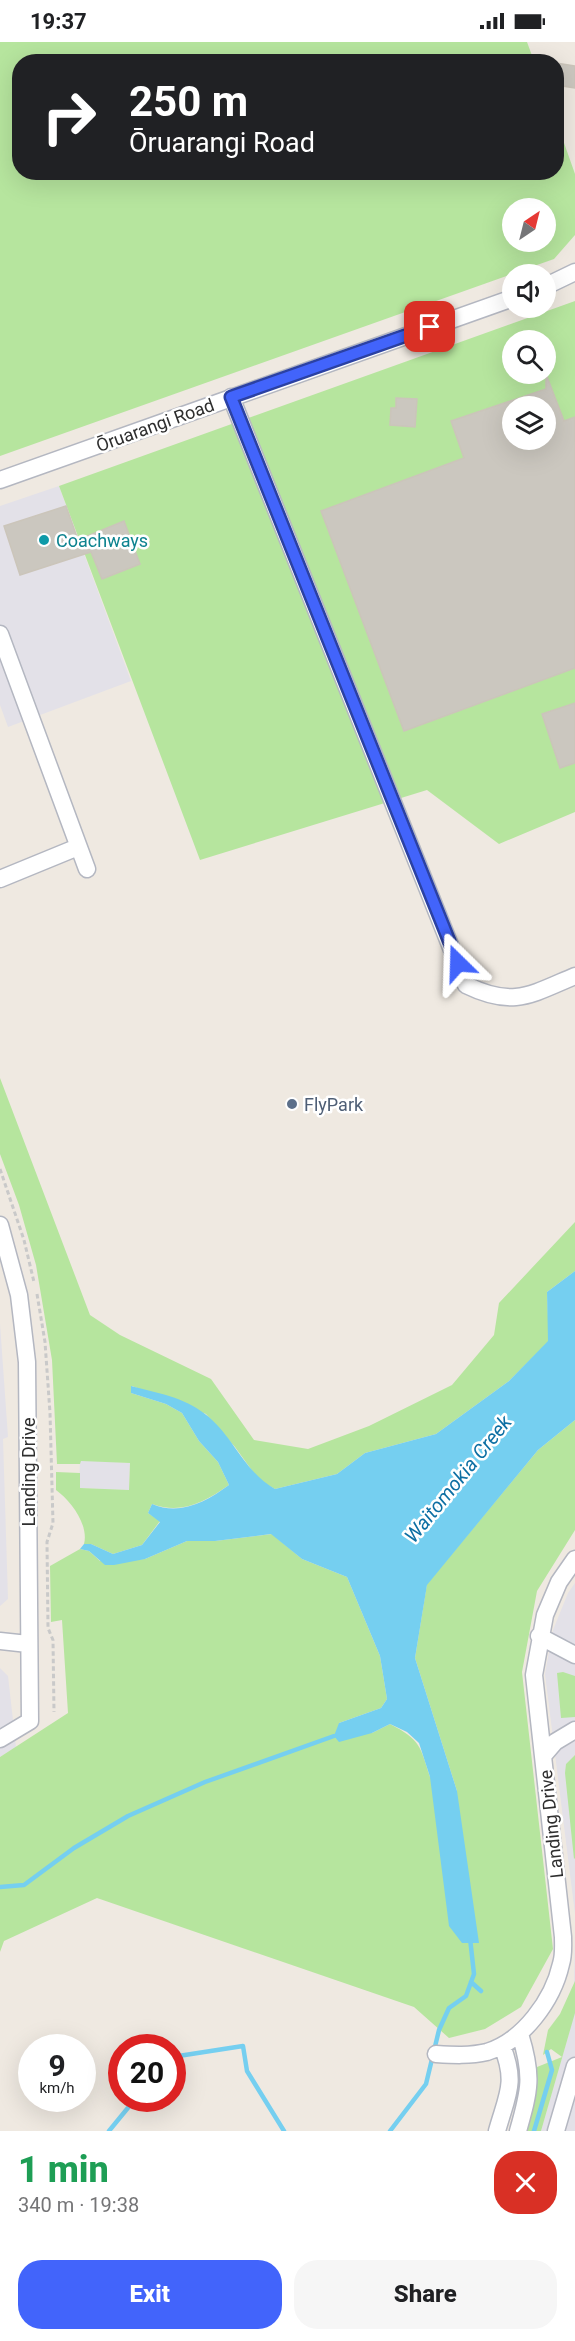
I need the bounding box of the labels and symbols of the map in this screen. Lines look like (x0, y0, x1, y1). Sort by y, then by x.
north arrow (502, 198, 556, 252)
pin (404, 301, 455, 352)
street label: Ōruarangi Road (93, 394, 217, 456)
place label: Coachways (56, 530, 148, 551)
marker: Coachways (37, 533, 51, 547)
position arrow (426, 931, 490, 995)
place label: FlyPark (304, 1094, 364, 1115)
marker: FlyPark (285, 1097, 299, 1111)
water label: Waitomokia Creek (399, 1410, 517, 1548)
street label: Landing Drive (18, 1418, 39, 1526)
street label: Landing Drive (535, 1769, 567, 1879)
speed limit sign: 20 (108, 2034, 186, 2112)

